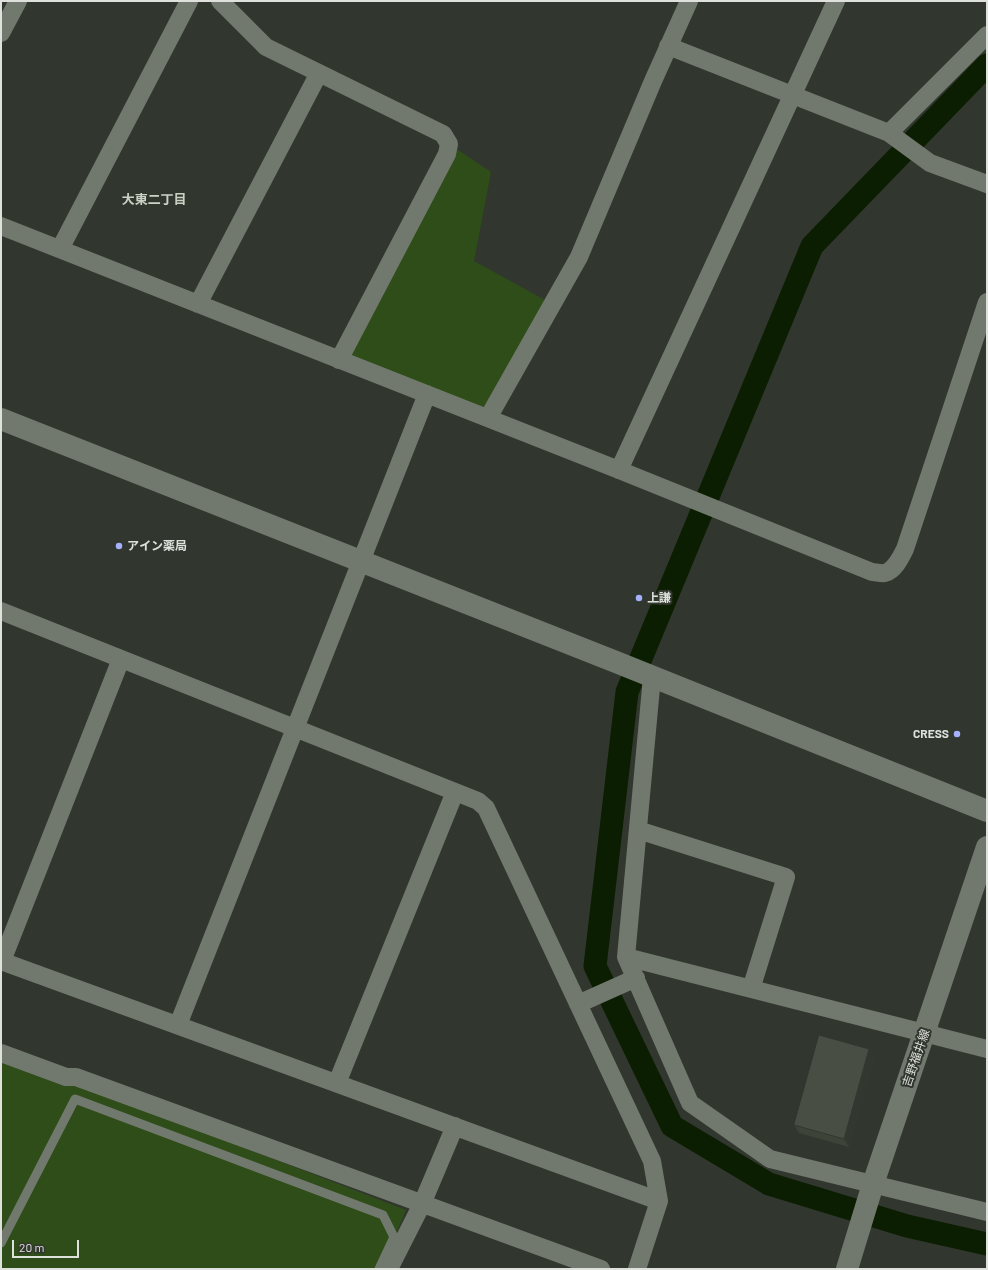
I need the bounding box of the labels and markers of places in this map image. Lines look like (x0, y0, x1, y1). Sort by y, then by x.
place label: アイン薬局 (127, 539, 187, 553)
marker: アイン薬局 (114, 541, 124, 551)
place label: 上謙 (647, 591, 671, 605)
marker: 上謙 (634, 593, 644, 603)
place label: CRESS (913, 727, 949, 741)
marker: CRESS (952, 729, 962, 739)

